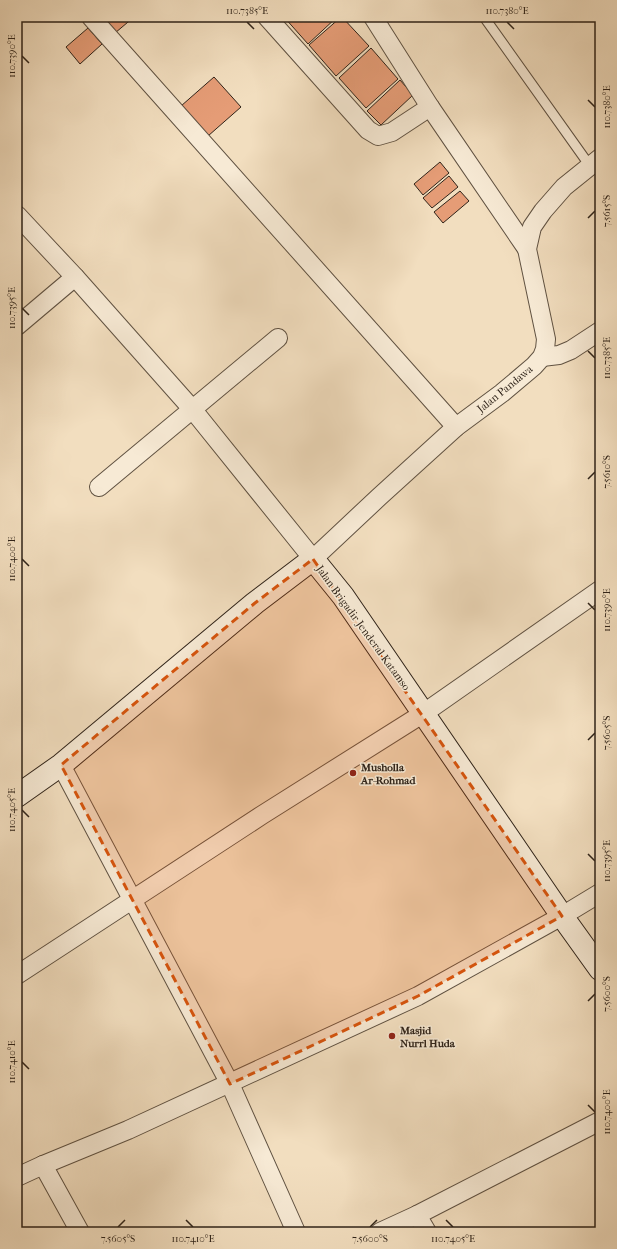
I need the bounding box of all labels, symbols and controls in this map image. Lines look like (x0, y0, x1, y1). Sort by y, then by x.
text: 110.7385°E (226, 5, 268, 17)
text: 110.7380°E (485, 5, 529, 17)
text: 110.7390°E (6, 34, 18, 78)
text: 110.7380°E (601, 85, 613, 129)
text: 7.5615°S (601, 195, 613, 227)
text: 110.7395°E (6, 287, 18, 329)
text: 110.7385°E (601, 337, 613, 379)
street label: Jalan Pandawa (474, 362, 536, 416)
text: 7.5610°S (601, 455, 613, 489)
text: 110.7400°E (6, 536, 18, 582)
street label: Jalan Brigadir Jenderal Katamso (313, 562, 413, 693)
text: 110.7390°E (601, 588, 613, 632)
text: 7.5605°S (601, 716, 613, 750)
place label: Musholla Ar-Rohmad (360, 761, 416, 787)
marker: Musholla Ar-Rohmad (348, 768, 358, 778)
text: 110.7405°E (6, 788, 18, 832)
text: 110.7395°E (601, 840, 613, 882)
text: 7.5600°S (601, 976, 613, 1012)
place label: Masjid Nurrl Huda (399, 1024, 456, 1050)
marker: Masjid Nurrl Huda (387, 1031, 397, 1041)
text: 110.7410°E (6, 1040, 18, 1084)
text: 110.7400°E (601, 1089, 613, 1135)
text: 7.5605°S (101, 1233, 135, 1245)
text: 110.7410°E (171, 1233, 215, 1245)
text: 7.5600°S (352, 1233, 388, 1245)
text: 110.7405°E (431, 1233, 475, 1245)

